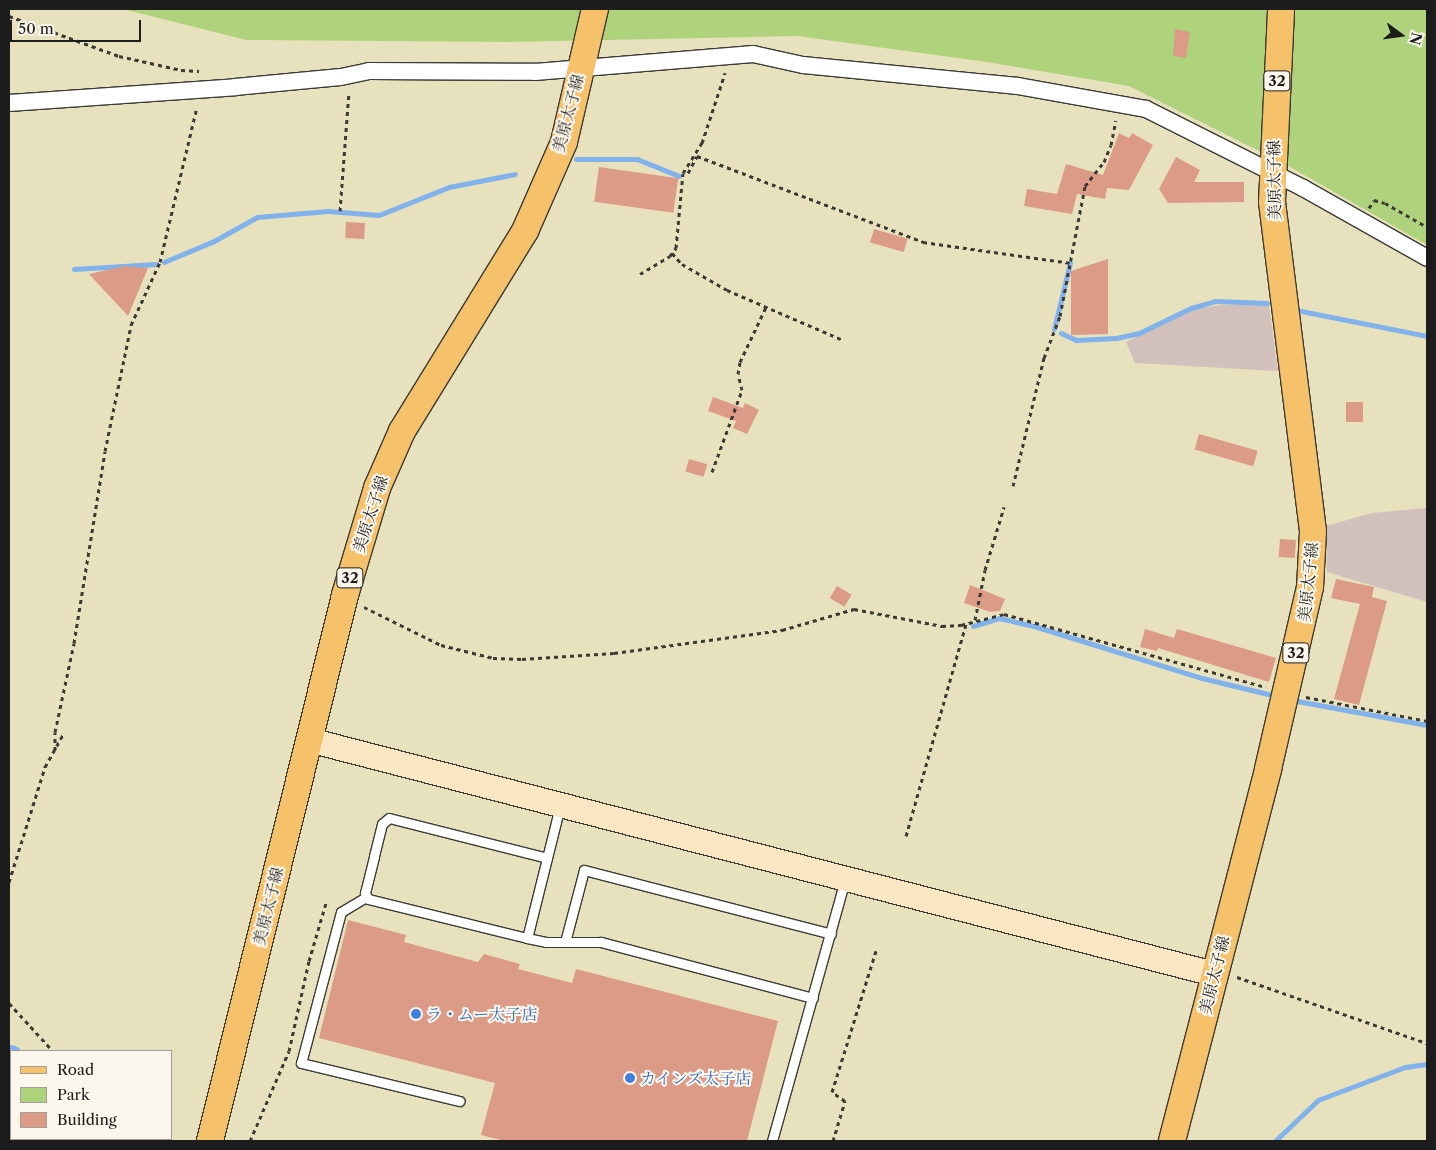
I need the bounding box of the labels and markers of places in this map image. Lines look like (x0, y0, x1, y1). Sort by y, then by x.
place label: ラ・ムー太子店 (426, 1004, 537, 1024)
marker: ラ・ムー太子店 (410, 1008, 422, 1020)
place label: カインズ太子店 (640, 1068, 752, 1088)
marker: カインズ太子店 (624, 1072, 636, 1084)

